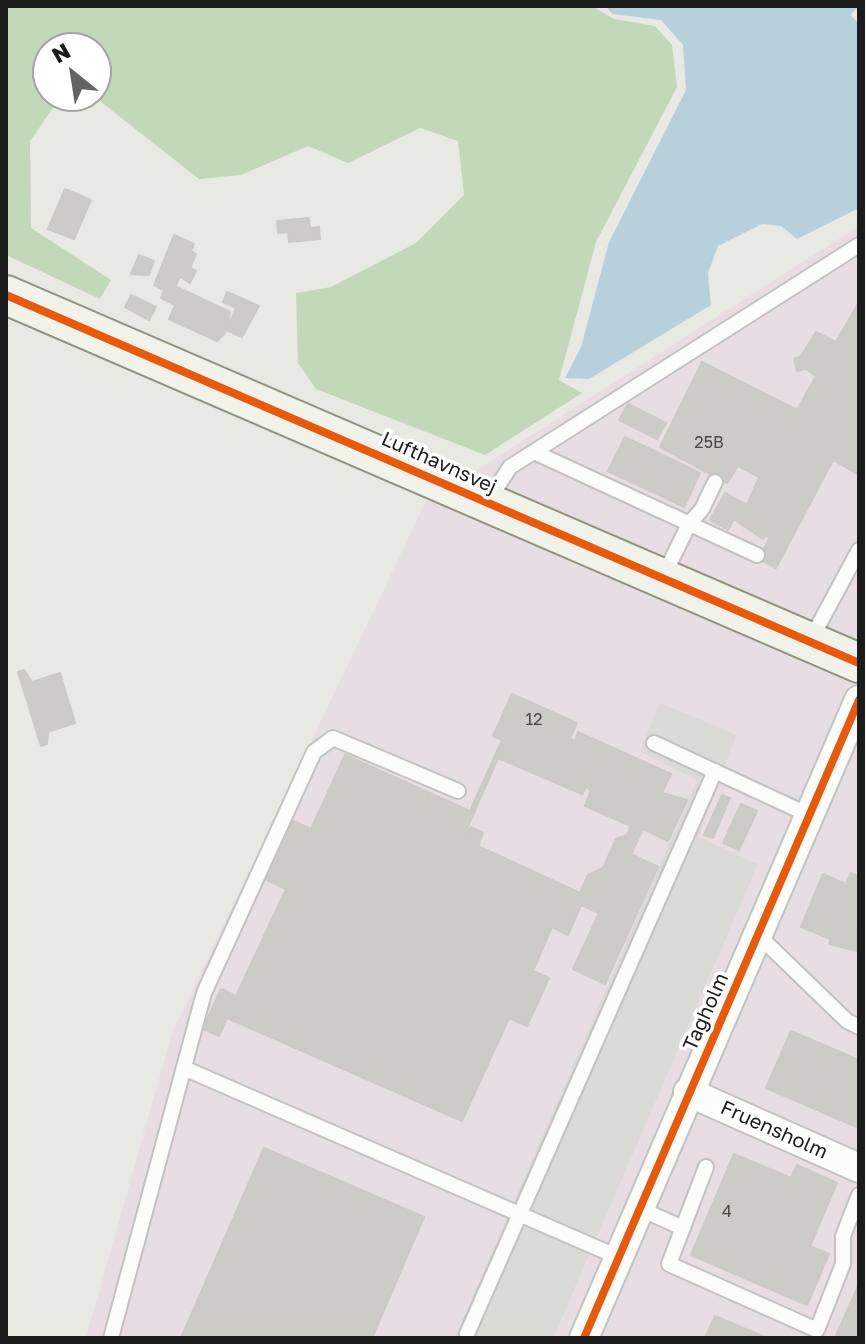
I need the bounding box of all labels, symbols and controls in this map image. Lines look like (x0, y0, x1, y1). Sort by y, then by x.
north arrow (32, 32, 112, 112)
text: N (47, 37, 75, 68)
street label: Lufthavnsvej (378, 427, 500, 499)
house number: 25B (694, 433, 724, 453)
house number: 12 (525, 710, 543, 730)
street label: Tagholm (678, 969, 734, 1055)
street label: Fruensholm (717, 1096, 831, 1164)
house number: 4 (722, 1202, 732, 1222)

